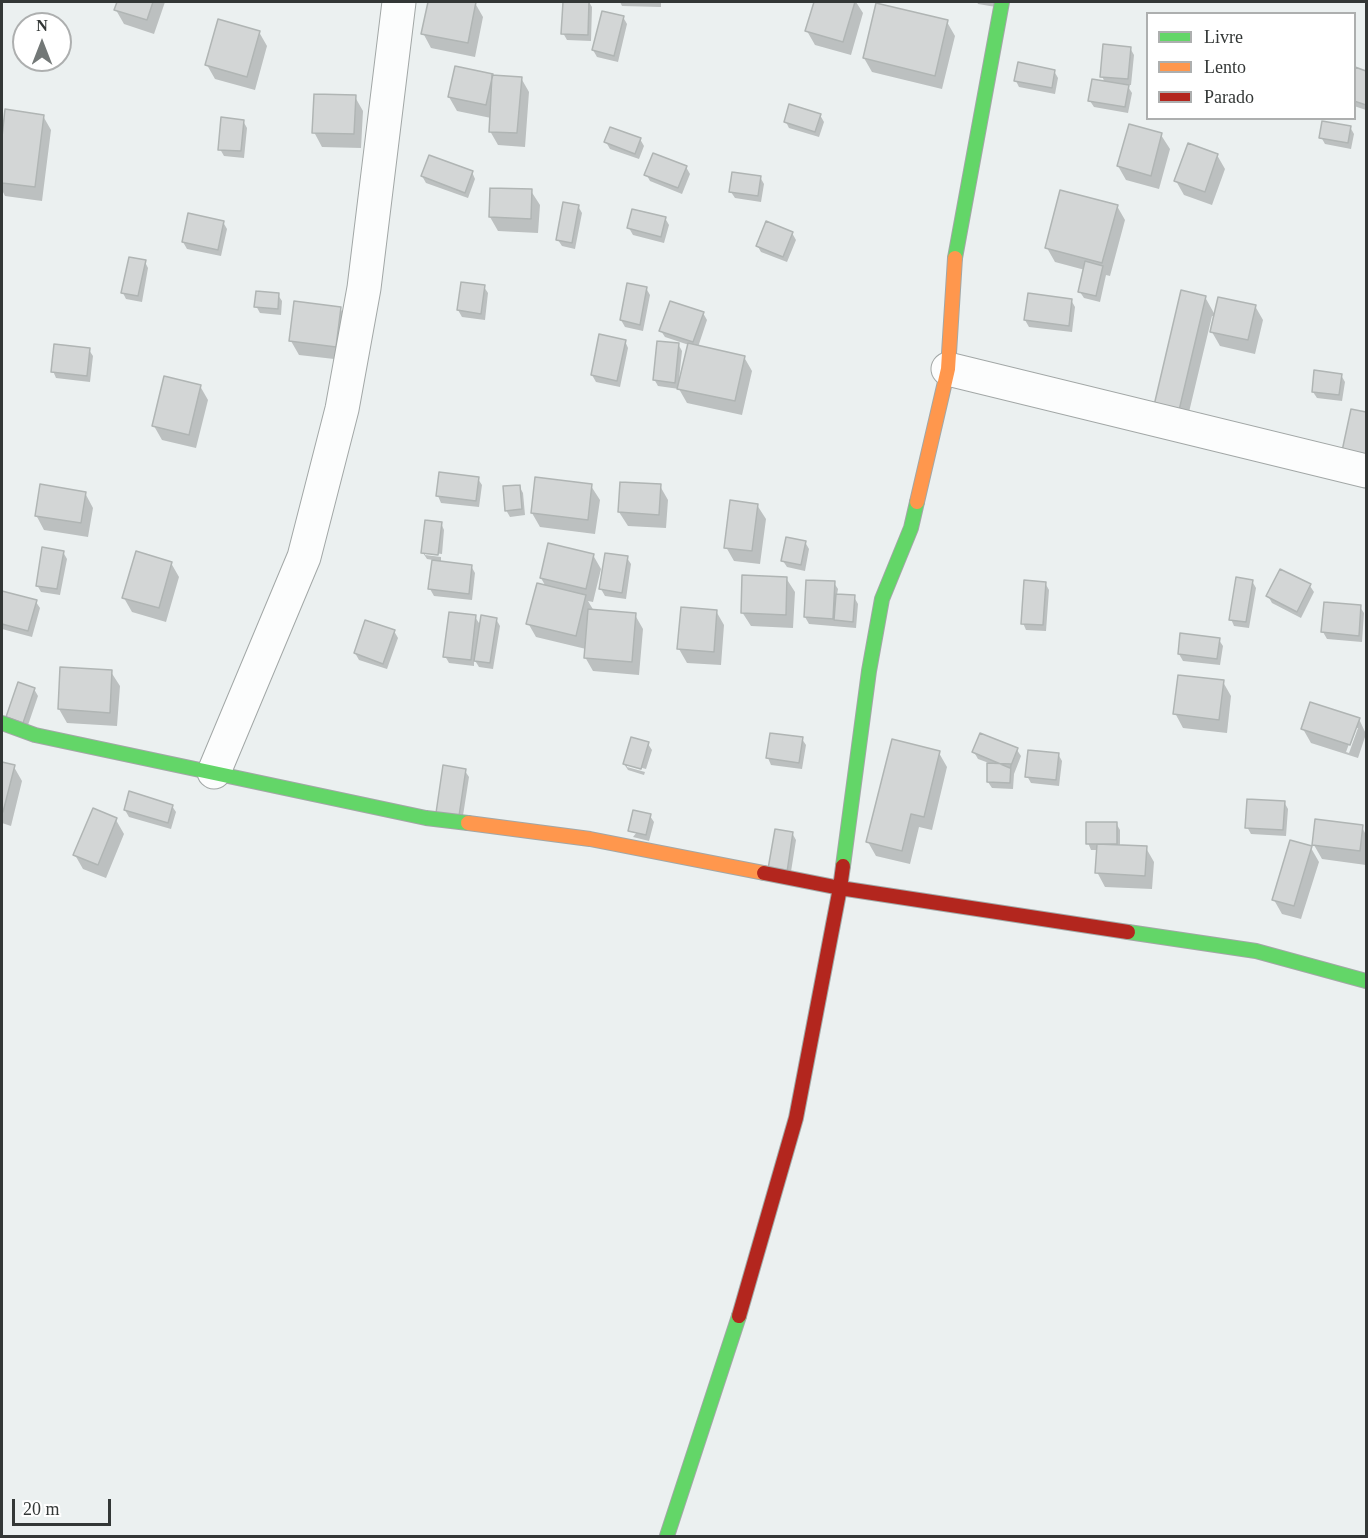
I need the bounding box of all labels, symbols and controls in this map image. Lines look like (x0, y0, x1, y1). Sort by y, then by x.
north arrow (12, 12, 72, 72)
legend (1146, 12, 1356, 120)
text: N (36, 17, 48, 34)
text: Livre (1204, 27, 1243, 47)
text: Lento (1204, 57, 1246, 77)
text: Parado (1204, 87, 1254, 107)
scale bar (15, 1487, 114, 1525)
text: 20 m (23, 1499, 60, 1519)

